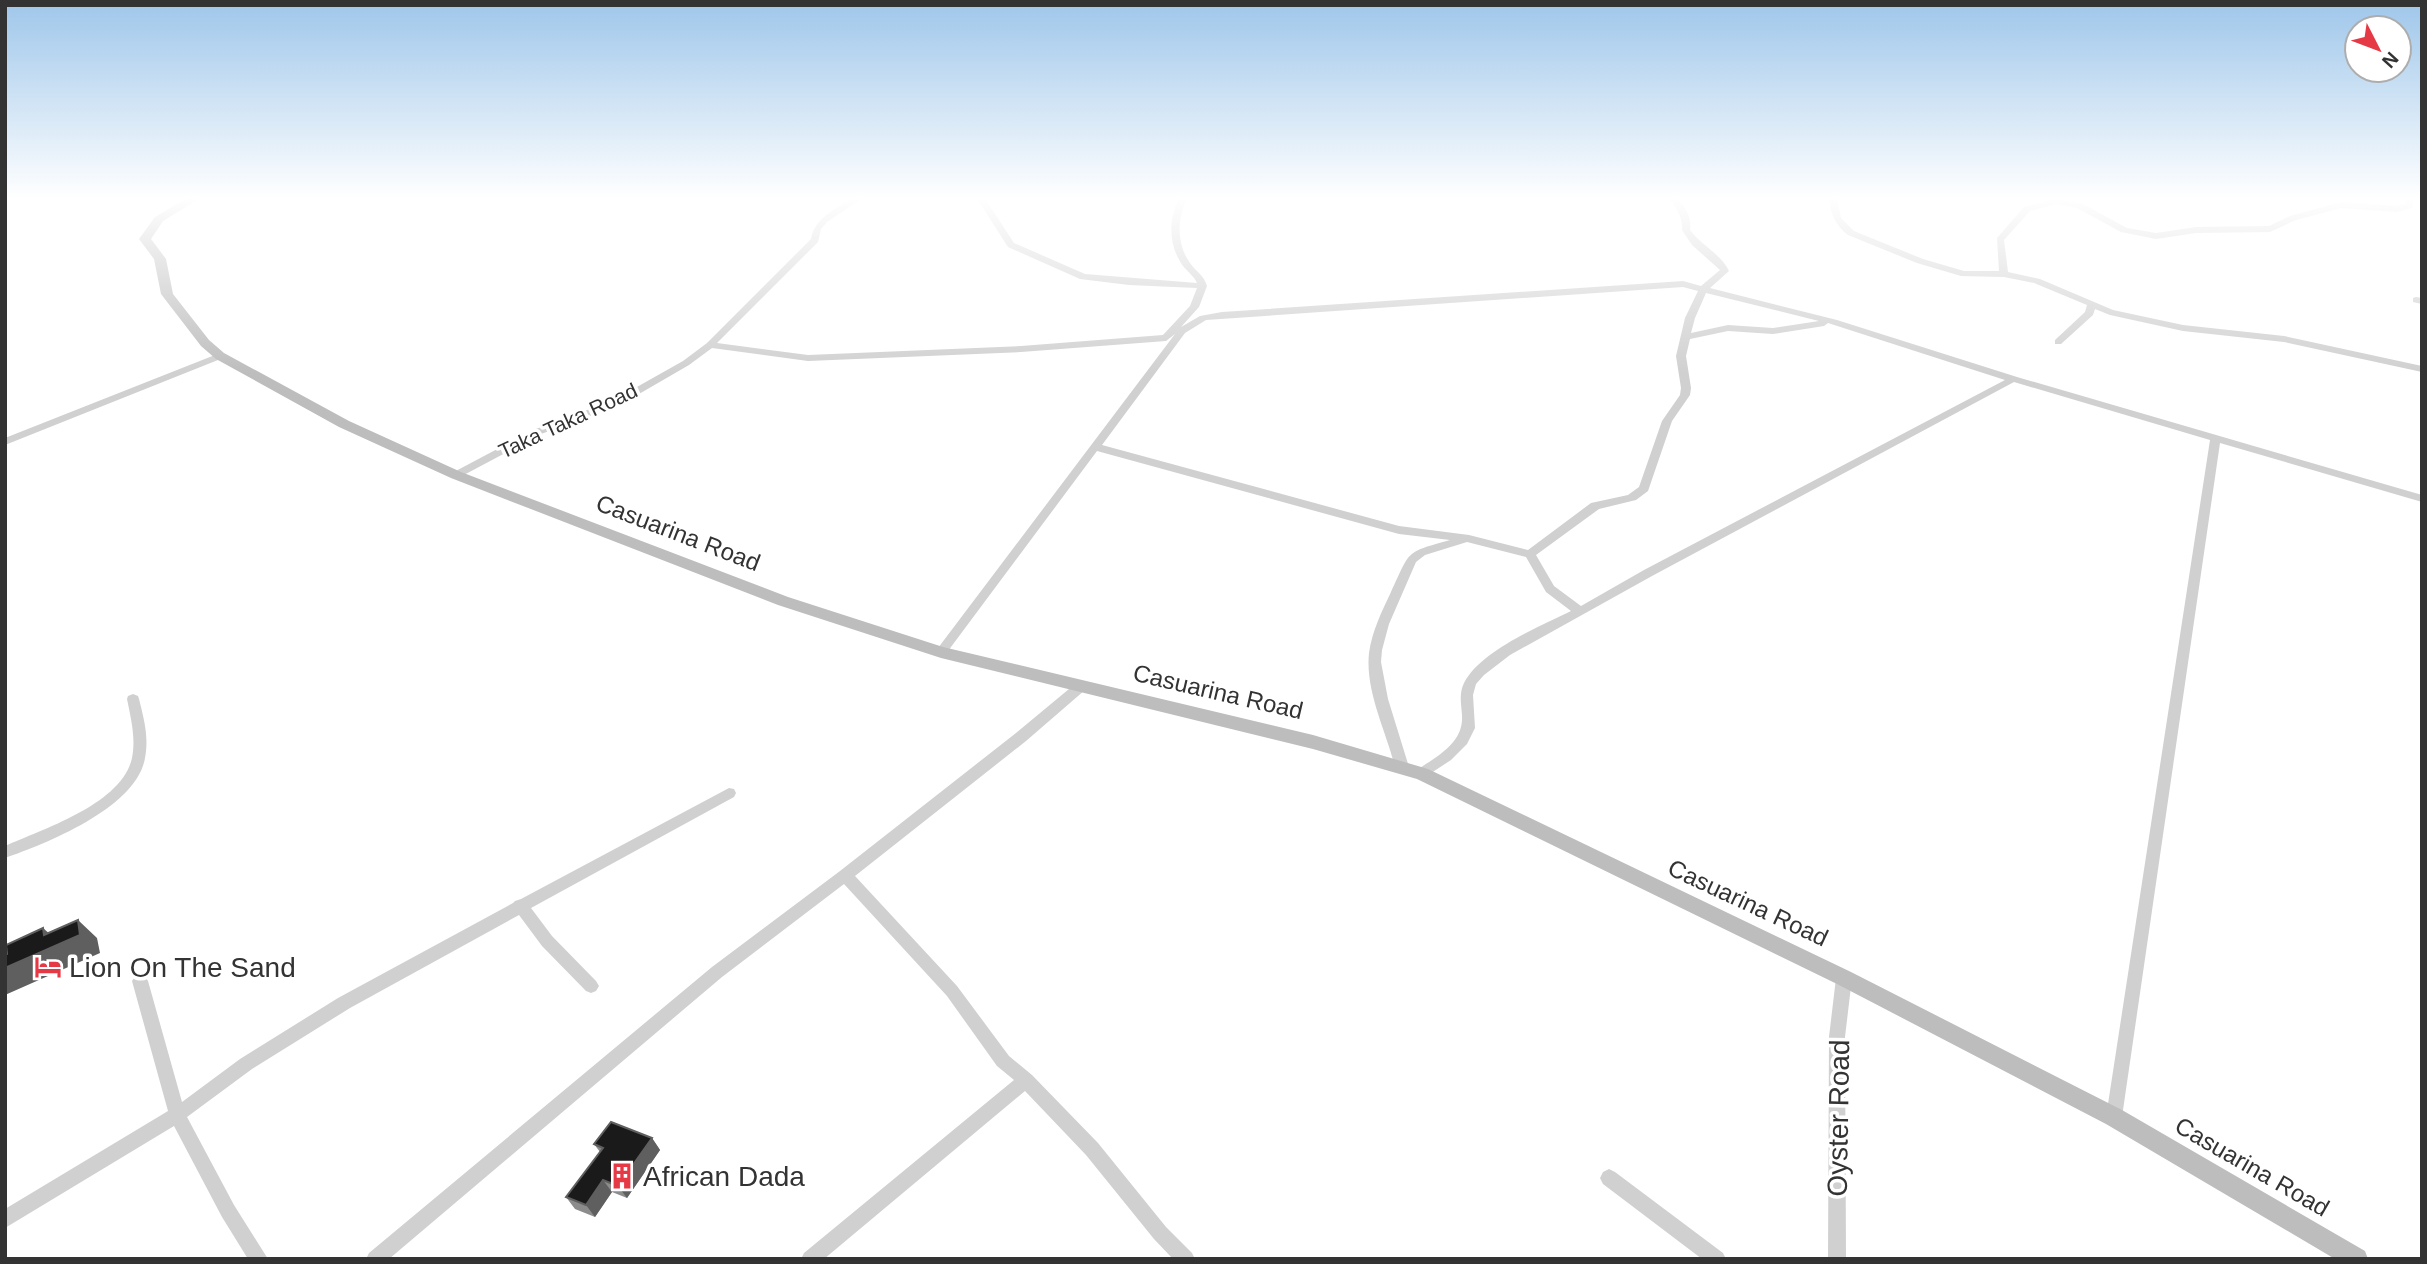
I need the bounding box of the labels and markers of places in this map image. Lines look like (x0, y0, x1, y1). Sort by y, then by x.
hotel icon: Lion On The Sand (33, 952, 63, 982)
place label: Lion On The Sand (69, 952, 296, 983)
building icon: African Dada (607, 1161, 637, 1191)
place label: African Dada (643, 1161, 805, 1192)

